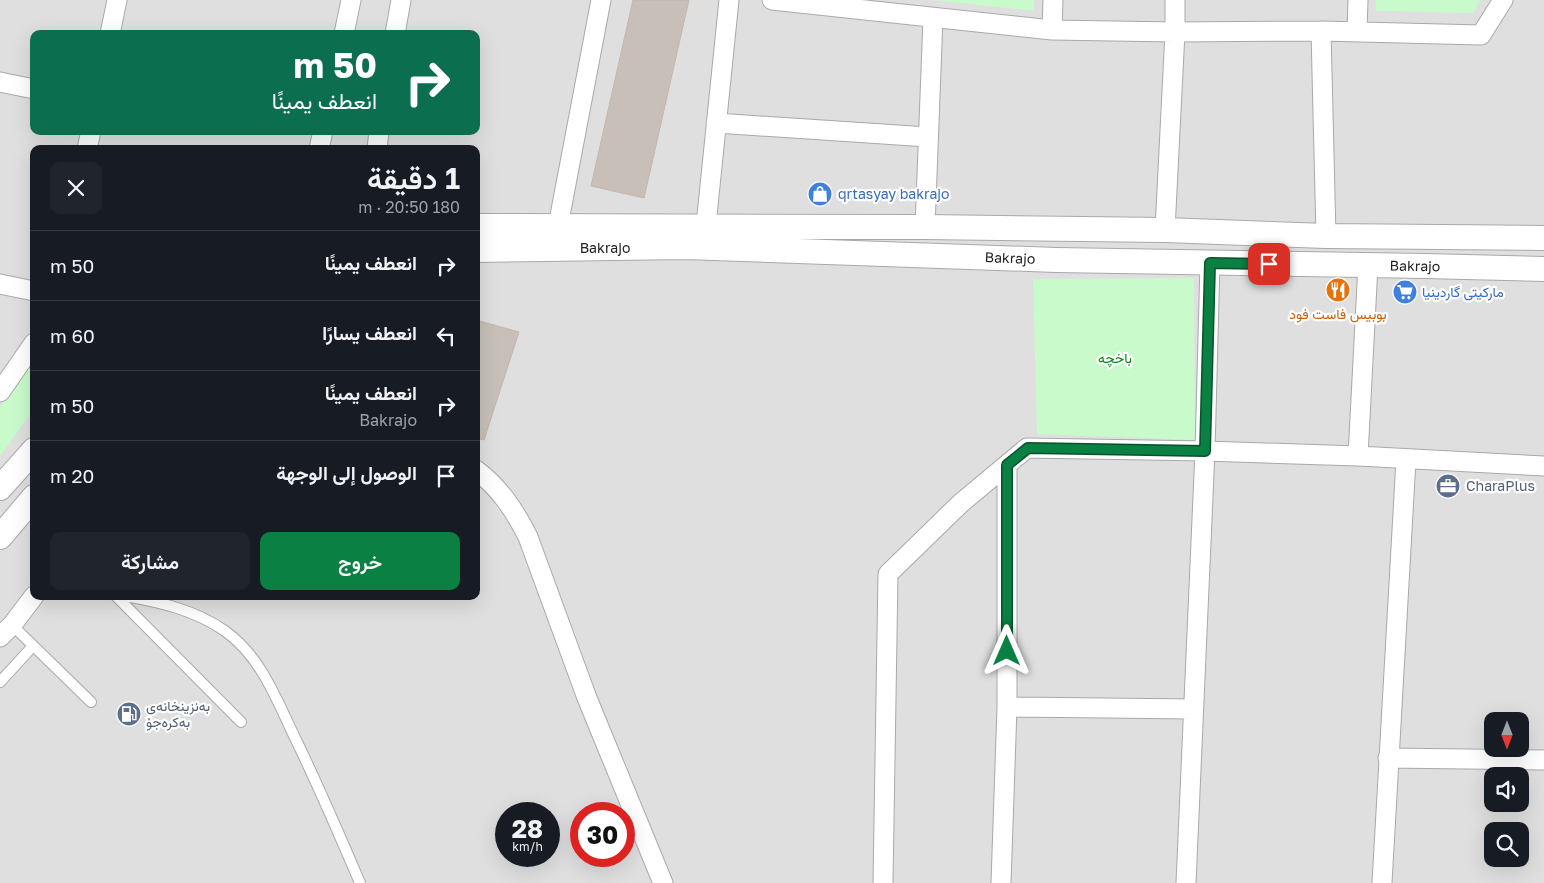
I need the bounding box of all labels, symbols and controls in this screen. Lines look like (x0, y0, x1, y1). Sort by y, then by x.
text: 50 m (293, 44, 377, 86)
icon: right (395, 50, 460, 115)
text: انعطف يمينًا (272, 87, 377, 114)
text: 1 دقيقة (367, 160, 460, 196)
button: close (50, 162, 102, 214)
shop icon: qrtasyay bakrajo (807, 181, 833, 207)
place label: qrtasyay bakrajo (838, 185, 949, 202)
text: 180 m · 20:50 (358, 197, 460, 217)
street label: Bakrajo (580, 239, 630, 256)
pin (1248, 243, 1290, 285)
street label: Bakrajo (984, 248, 1036, 267)
icon: arrive (1255, 250, 1283, 278)
text: انعطف يمينًا (325, 251, 417, 274)
icon: right (432, 252, 460, 280)
text: 50 m (50, 254, 94, 277)
street label: Bakrajo (1390, 257, 1440, 274)
restaurant icon: بوبيس فاست فود (1325, 277, 1351, 303)
supermarket icon: مارکیتی گاردینیا (1392, 279, 1418, 305)
place label: مارکیتی گاردینیا (1422, 283, 1504, 301)
place label: بوبيس فاست فود (1289, 305, 1387, 323)
text: انعطف يسارًا (322, 321, 417, 344)
icon: left (432, 322, 460, 350)
text: 60 m (50, 324, 95, 347)
park label: باخچە (1098, 349, 1132, 368)
text: انعطف يمينًا (325, 381, 417, 404)
icon: right (432, 392, 460, 420)
text: 50 m (50, 394, 94, 417)
text: Bakrajo (359, 410, 417, 430)
text: الوصول إلى الوجهة (276, 461, 417, 484)
icon: arrive (432, 462, 460, 490)
text: 20 m (50, 464, 94, 487)
office icon: CharaPlus (1435, 473, 1461, 499)
place label: CharaPlus (1466, 477, 1535, 494)
button: مشاركة (50, 532, 250, 590)
button: خروج (260, 532, 460, 590)
position arrow (980, 624, 1032, 676)
place label: بەنزینخانەی بەکرەجۆ (146, 697, 210, 731)
fuel station icon: بەنزینخانەی بەکرەجۆ (116, 701, 142, 727)
north arrow (1484, 712, 1529, 758)
map controls (1484, 712, 1529, 867)
button: sound (1484, 767, 1529, 812)
speed limit sign: 30 (570, 802, 635, 867)
text: 28 (512, 813, 543, 844)
button: search (1484, 822, 1529, 867)
text: km/h (512, 839, 543, 854)

